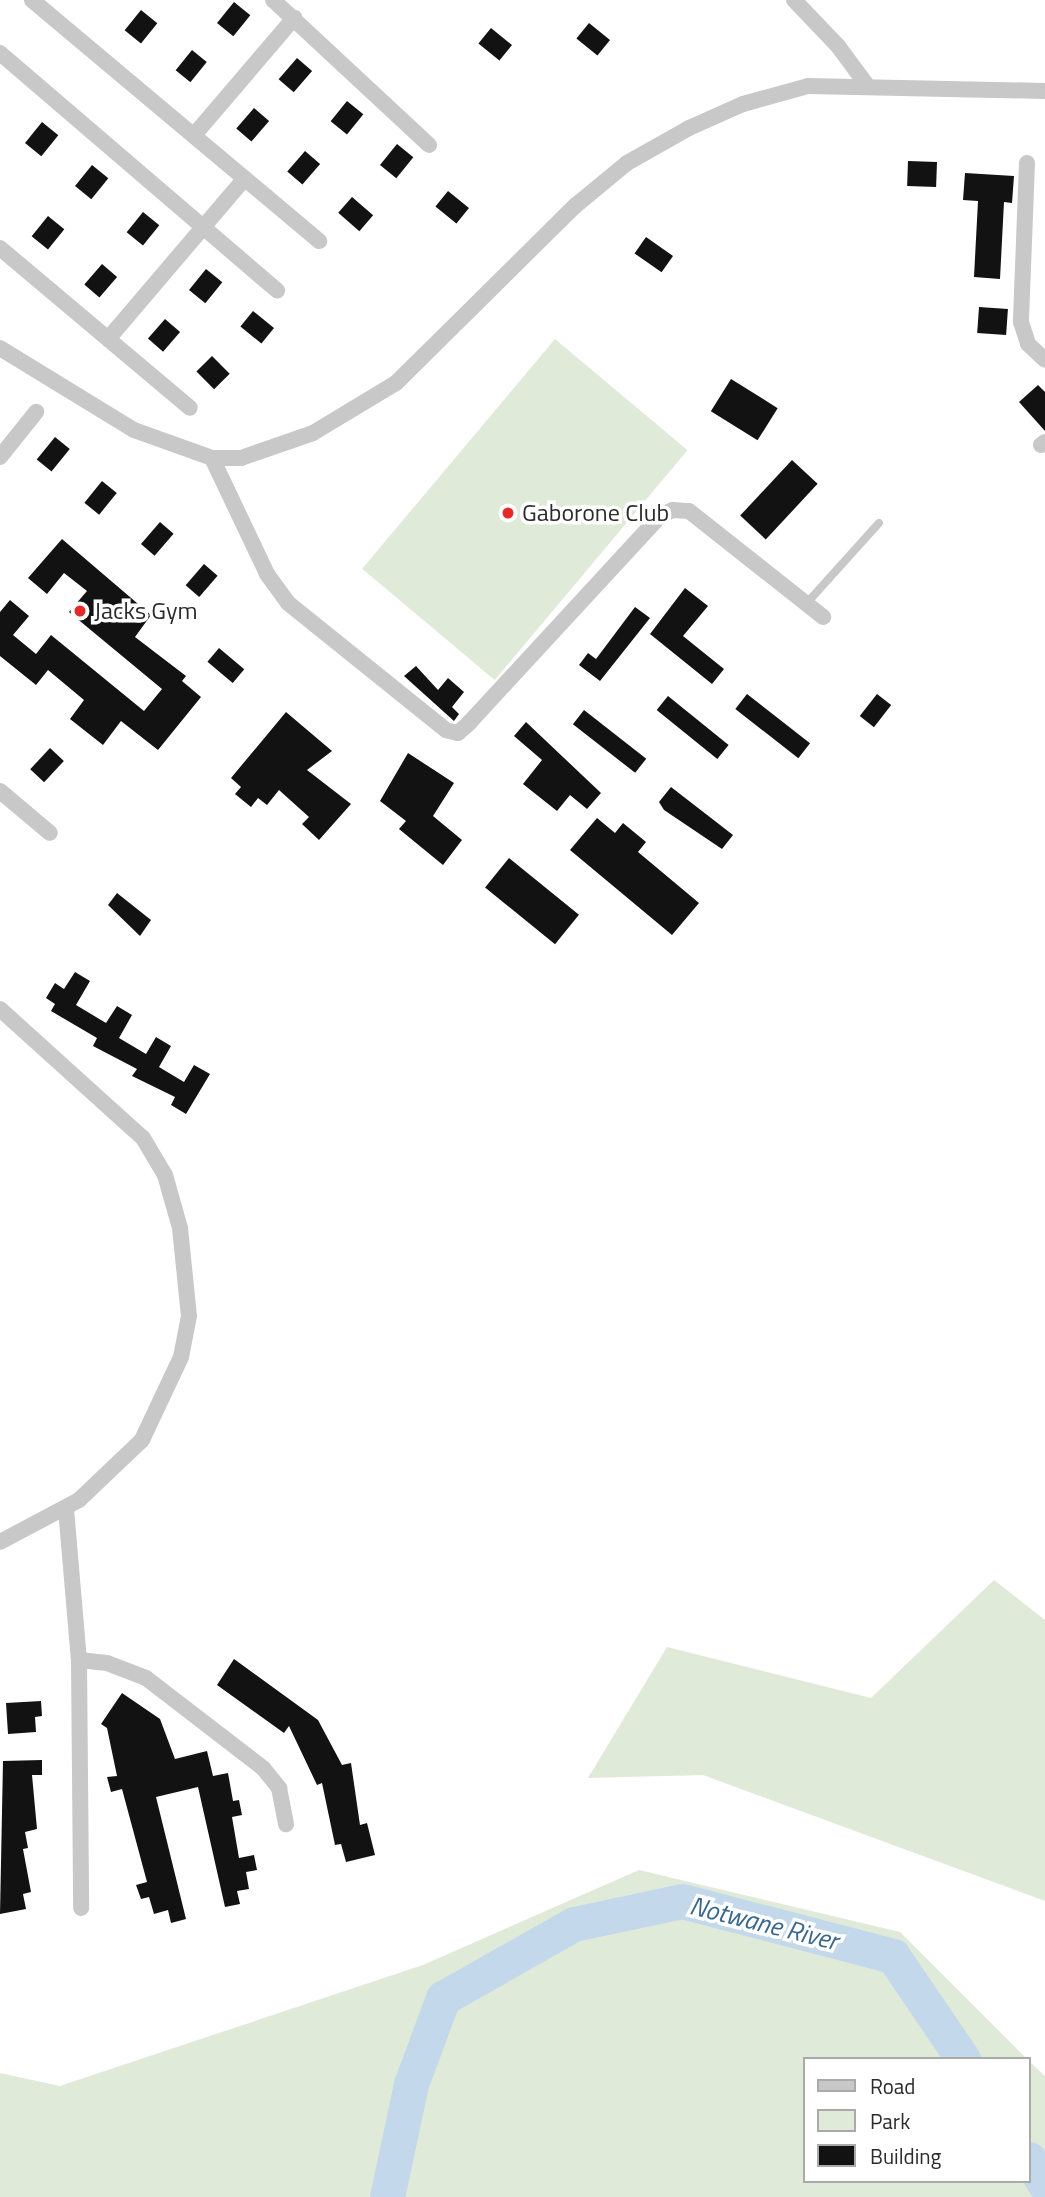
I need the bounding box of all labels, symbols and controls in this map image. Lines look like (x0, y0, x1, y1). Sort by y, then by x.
place label: Gaborone Club (522, 499, 669, 527)
marker: Gaborone Club (500, 505, 516, 521)
place label: Jacks Gym (94, 597, 198, 625)
marker: Jacks Gym (72, 603, 88, 619)
water label: Notwane River (687, 1890, 841, 1956)
legend (804, 2057, 1031, 2183)
text: Road (870, 2070, 915, 2102)
text: Park (870, 2105, 910, 2137)
text: Building (870, 2140, 941, 2172)

